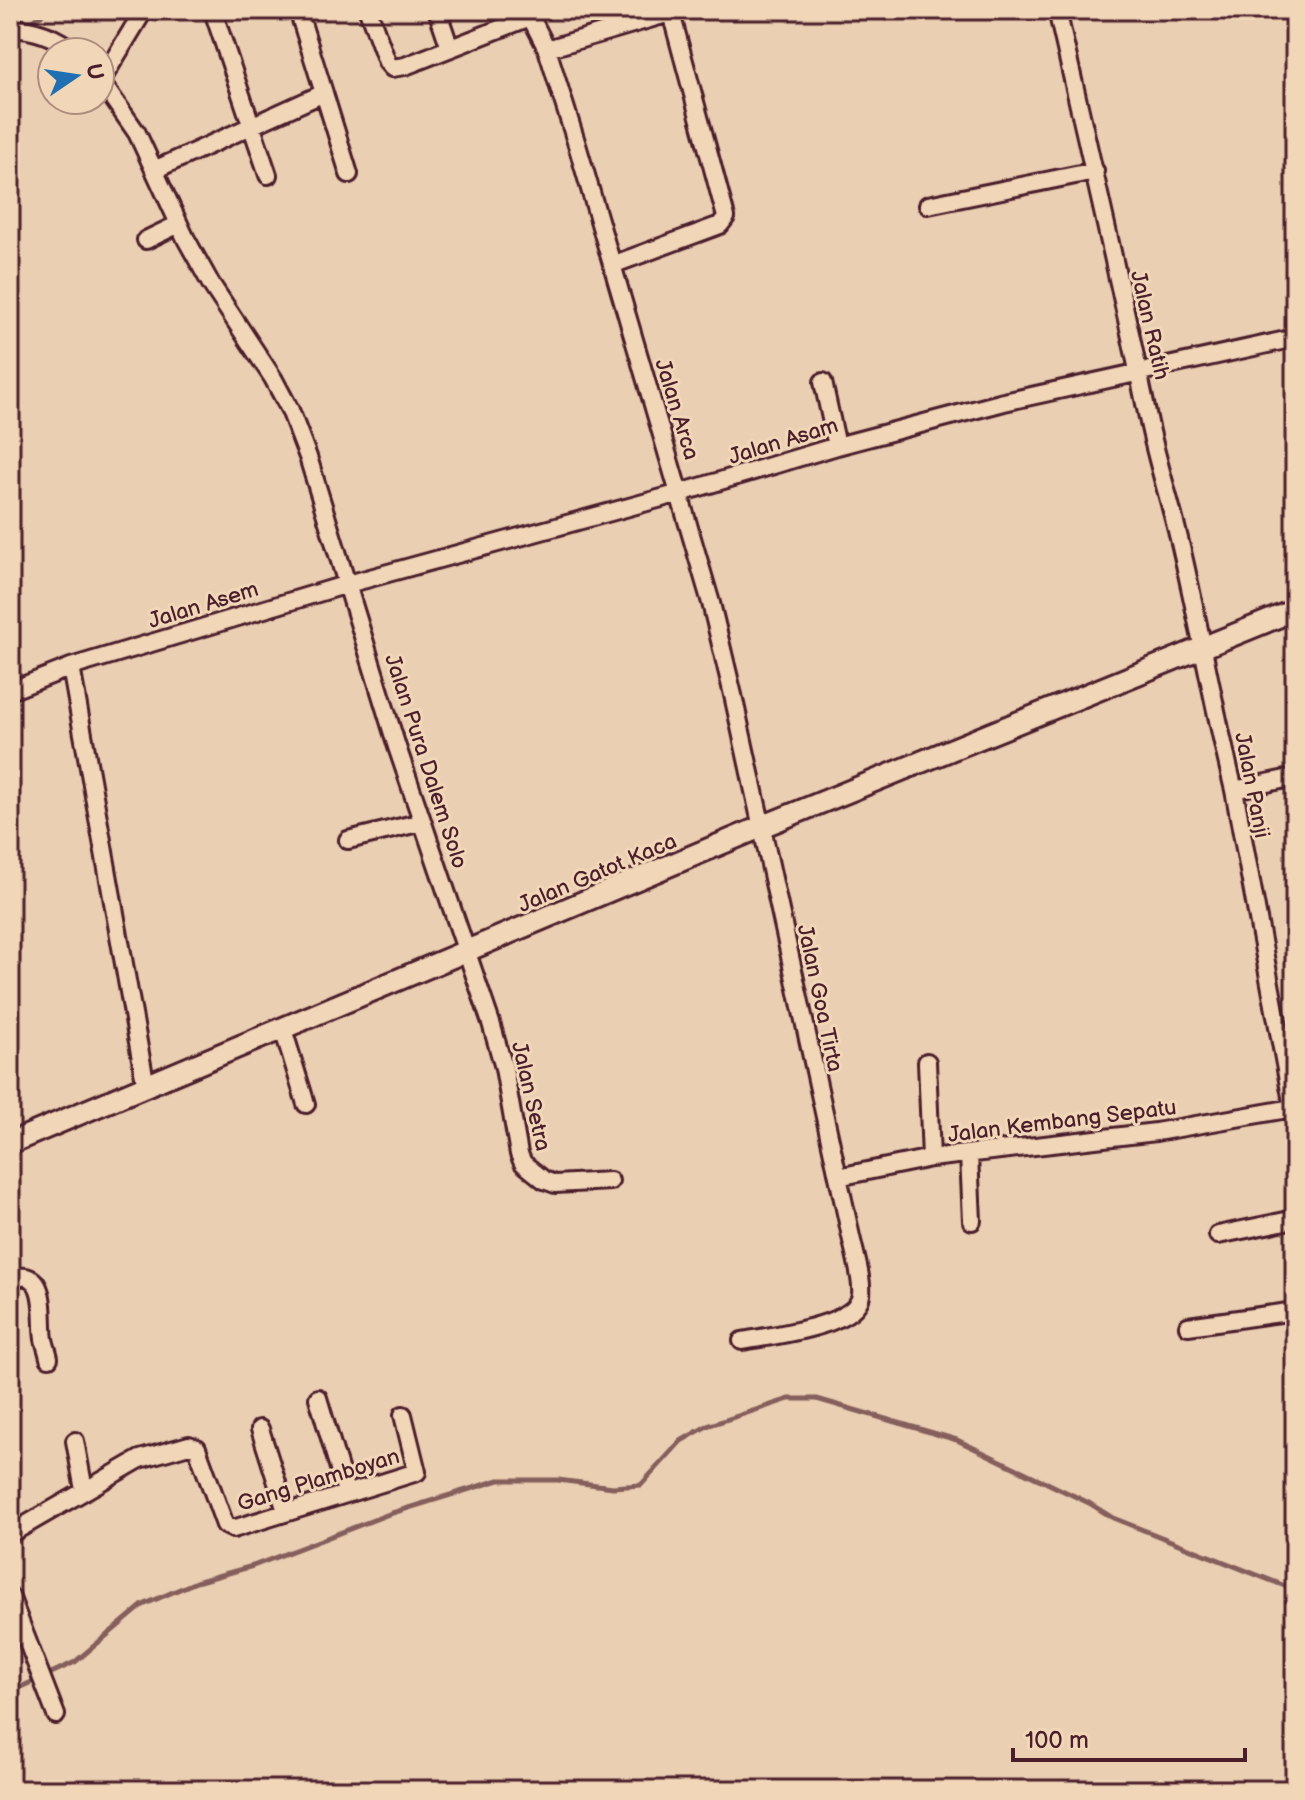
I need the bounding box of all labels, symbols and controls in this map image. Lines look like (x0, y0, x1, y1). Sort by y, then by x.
north arrow (36, 36, 116, 116)
text: U (79, 61, 109, 83)
street label: Jalan Ratih (1124, 268, 1175, 383)
street label: Jalan Arca (648, 356, 705, 463)
street label: Jalan Asam (725, 412, 842, 471)
street label: Jalan Asem (145, 576, 262, 635)
street label: Jalan Pura Dalem Solo (378, 651, 473, 872)
street label: Jalan Panji (1228, 730, 1275, 841)
street label: Jalan Gatot Kaca (514, 828, 681, 919)
street label: Jalan Goa Tirta (791, 922, 848, 1074)
street label: Jalan Setra (505, 1039, 556, 1154)
street label: Jalan Kembang Sepatu (946, 1094, 1178, 1149)
street label: Gang Plamboyan (234, 1443, 403, 1518)
scale bar (1013, 1712, 1245, 1762)
text: 100 m (1025, 1726, 1089, 1755)

